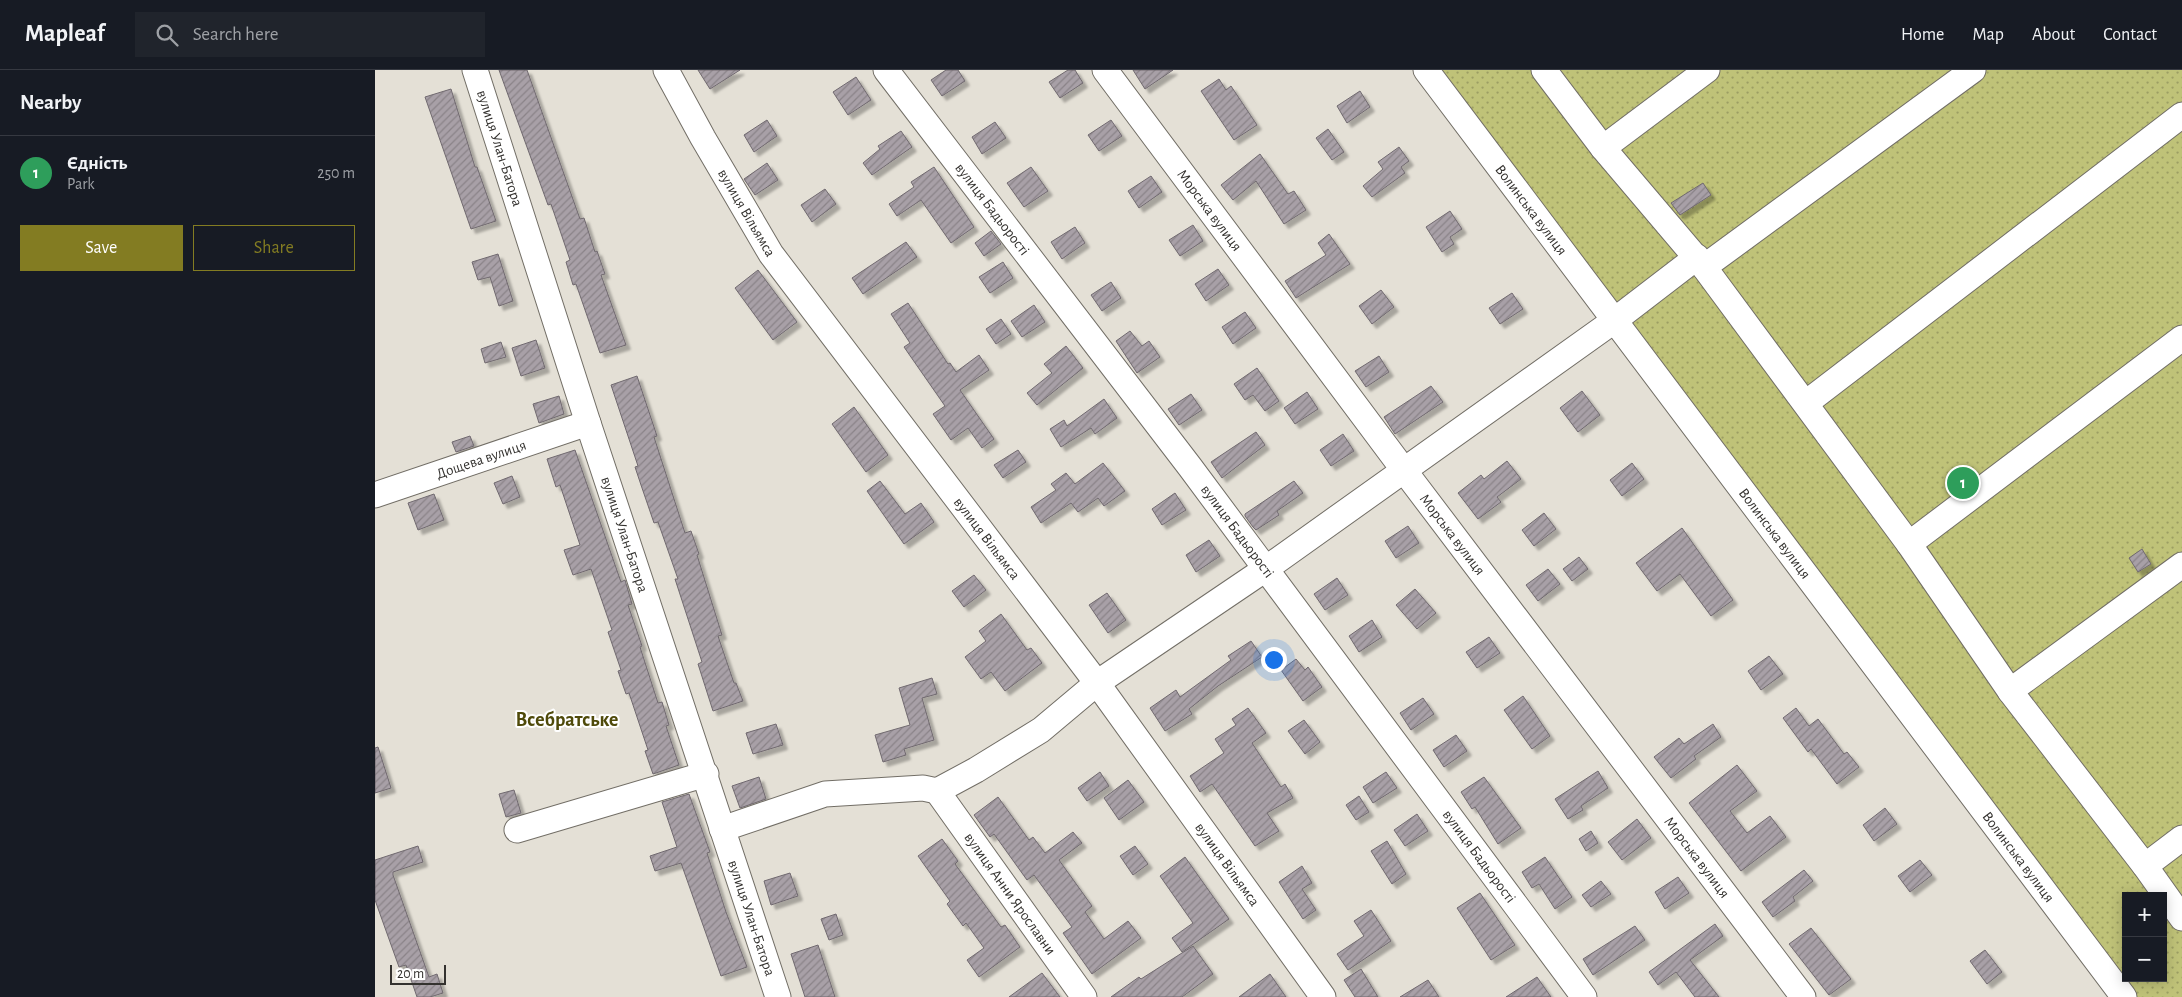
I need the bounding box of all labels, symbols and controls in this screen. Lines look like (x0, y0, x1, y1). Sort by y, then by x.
search box (135, 12, 485, 57)
icon: search (153, 21, 181, 49)
text: Mapleaf (25, 22, 105, 46)
text: Search here (193, 25, 279, 44)
text: Home (1901, 26, 1944, 44)
text: Map (1972, 26, 2004, 44)
text: About (2032, 26, 2075, 44)
text: Contact (2103, 26, 2157, 44)
street label: вулиця Улан-Батора (474, 88, 526, 208)
text: Nearby (20, 92, 81, 113)
text: Єдність (67, 154, 127, 173)
street label: вулиця Бадьорості (952, 160, 1032, 258)
street label: Волинська вулиця (1493, 162, 1570, 258)
text: 1 (33, 165, 39, 181)
text: 250 m (317, 165, 355, 181)
street label: вулиця Вільямса (715, 166, 778, 259)
street label: Морська вулиця (1174, 167, 1245, 254)
text: Park (67, 176, 95, 192)
button: Save (20, 225, 183, 271)
button: Share (193, 225, 355, 271)
street label: Дощева вулиця (434, 437, 528, 481)
pin: 1 (1947, 464, 1979, 502)
street label: вулиця Улан-Батора (599, 475, 651, 594)
street label: вулиця Бадьорості (1198, 482, 1277, 580)
street label: Волинська вулиця (1736, 485, 1814, 581)
street label: Морська вулиця (1417, 491, 1488, 578)
street label: вулиця Вільямса (951, 494, 1023, 582)
your location (1261, 647, 1287, 673)
district label: Всебратське (516, 710, 618, 730)
street label: вулиця Бадьорості (1440, 807, 1519, 906)
street label: Волинська вулиця (1980, 809, 2057, 905)
street label: Морська вулиця (1662, 814, 1733, 901)
street label: вулиця Вільямса (1192, 820, 1263, 909)
street label: вулиця Анни Ярославни (962, 830, 1059, 957)
street label: вулиця Улан-Батора (726, 858, 778, 978)
map controls (2122, 892, 2167, 982)
button: + (2122, 892, 2167, 937)
button: − (2122, 937, 2167, 982)
scale bar (390, 962, 446, 985)
text: 20 m (397, 967, 424, 981)

